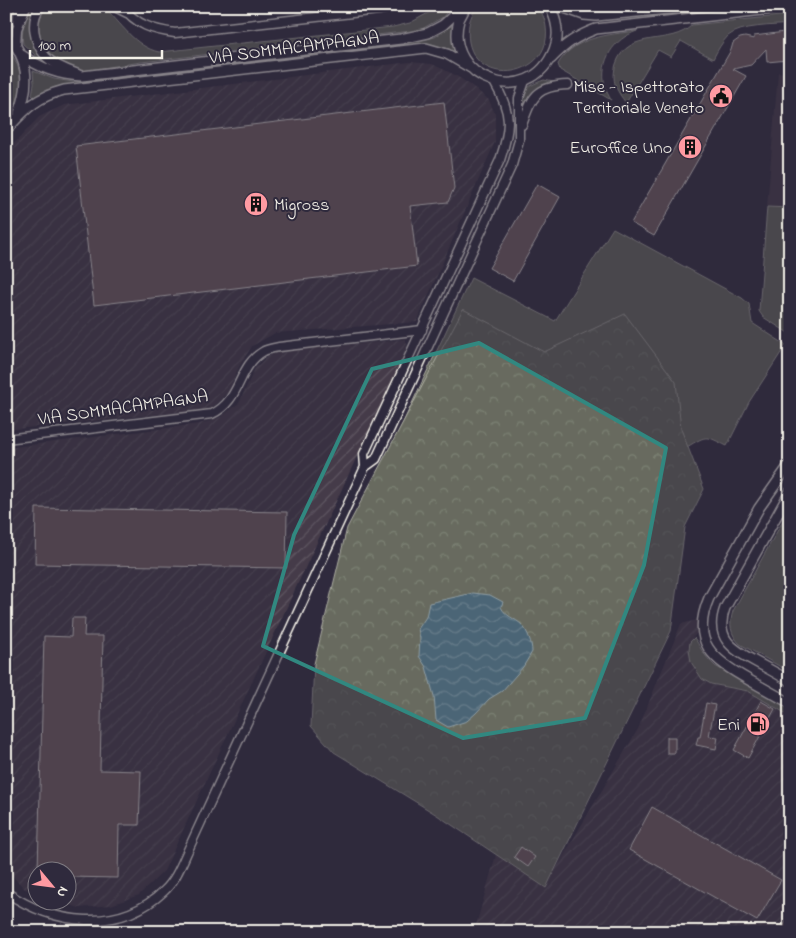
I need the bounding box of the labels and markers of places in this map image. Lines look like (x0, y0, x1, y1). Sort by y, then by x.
place label: Mise - Ispettorato Territoriale Veneto (573, 75, 704, 122)
public building icon: Mise - Ispettorato Territoriale Veneto (708, 83, 734, 109)
building icon: EurOffice Uno (677, 134, 703, 160)
place label: EurOffice Uno (569, 136, 672, 162)
building icon: Migross (243, 191, 269, 217)
place label: Migross (274, 193, 330, 220)
fuel station icon: Eni (745, 711, 771, 737)
place label: Eni (717, 713, 740, 739)

